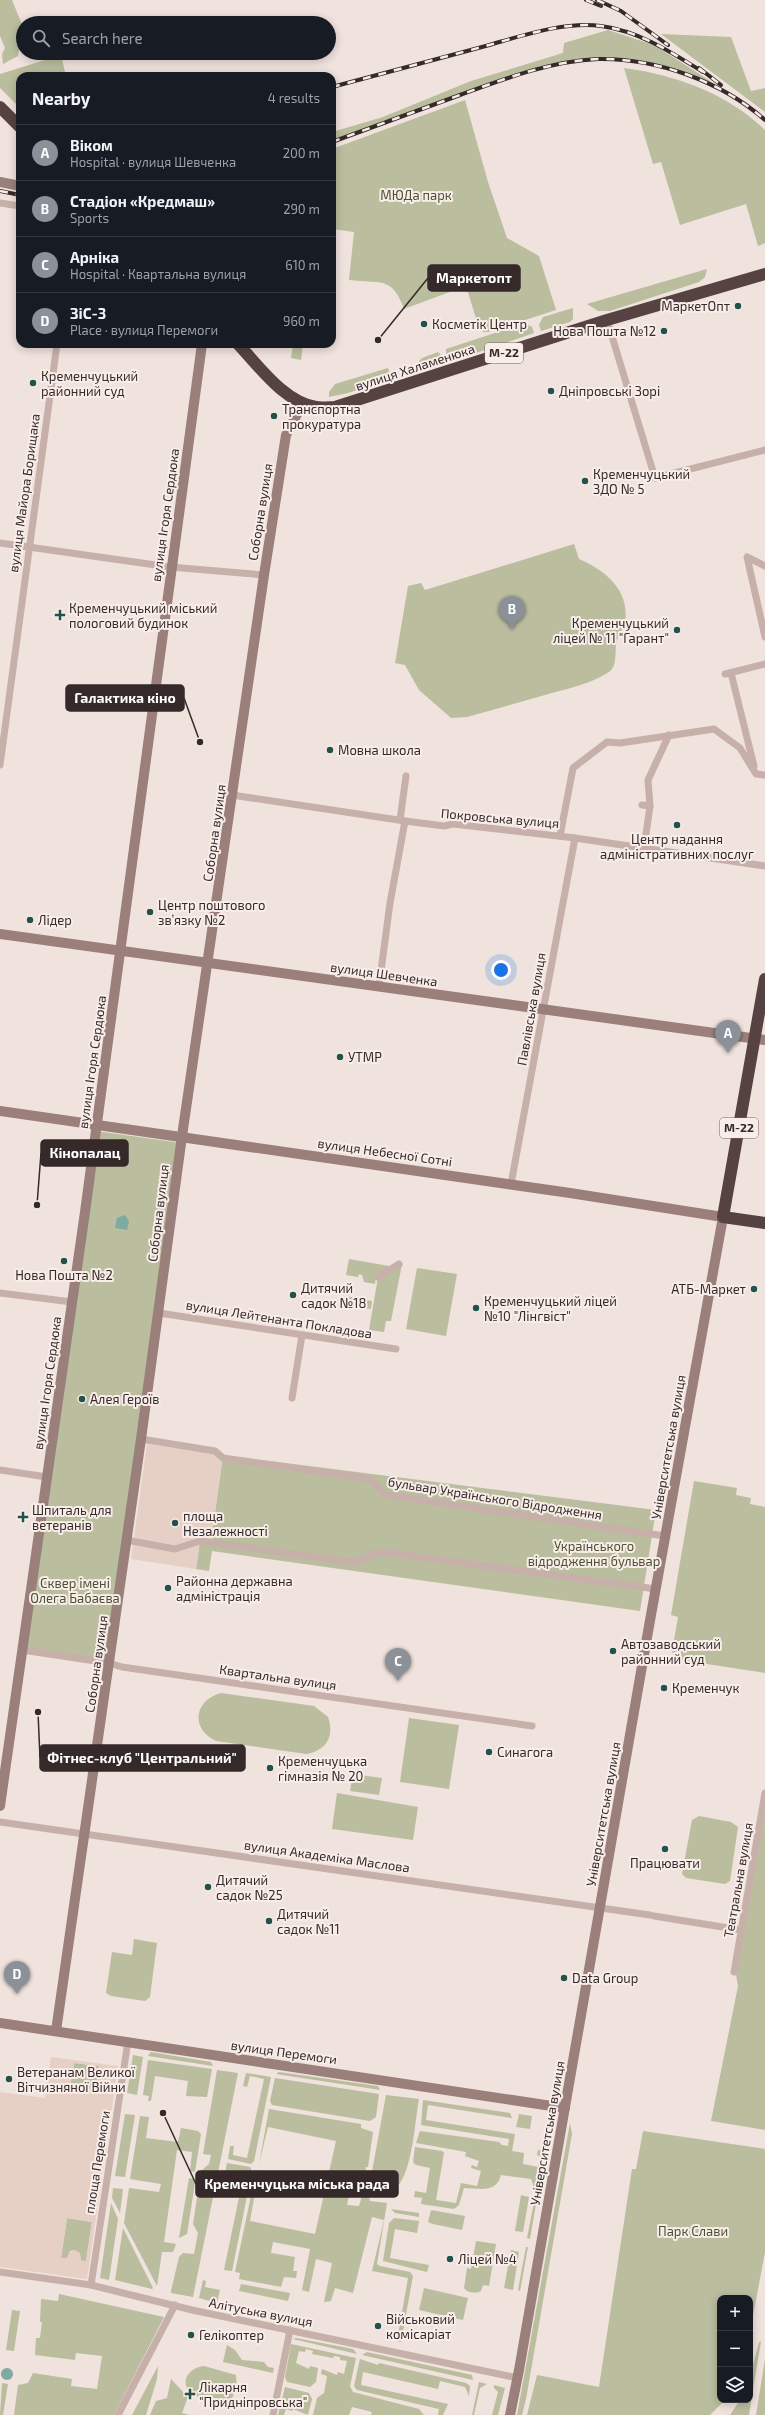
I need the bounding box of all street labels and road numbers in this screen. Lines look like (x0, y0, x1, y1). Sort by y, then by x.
street label: вулиця Халаменюка (353, 340, 477, 394)
road number: М-22 (485, 343, 523, 363)
street label: вулиця Майора Борищака (5, 413, 43, 573)
street label: вулиця Ігоря Сердюка (148, 447, 182, 583)
street label: Соборна вулиця (244, 462, 276, 562)
street label: Соборна вулиця (199, 783, 229, 883)
street label: Покровська вулиця (440, 805, 560, 831)
street label: Павлівська вулиця (513, 951, 549, 1067)
street label: вулиця Шевченка (329, 959, 439, 989)
street label: вулиця Ігоря Сердюка (75, 994, 109, 1130)
road number: М-22 (720, 1118, 758, 1138)
street label: вулиця Небесної Сотні (317, 1135, 453, 1169)
street label: Соборна вулиця (144, 1163, 172, 1263)
street label: вулиця Лейтенанта Покладова (185, 1296, 373, 1342)
street label: вулиця Ігоря Сердюка (30, 1315, 64, 1451)
street label: Університетська вулиця (647, 1374, 689, 1520)
street label: бульвар Українського Відродження (387, 1473, 603, 1523)
street label: Соборна вулиця (81, 1614, 111, 1714)
street label: Квартальна вулиця (218, 1661, 338, 1693)
street label: Університетська вулиця (582, 1741, 624, 1887)
street label: Театральна вулиця (720, 1821, 756, 1939)
street label: вулиця Академіка Маслова (243, 1836, 411, 1876)
street label: вулиця Перемоги (230, 2037, 338, 2067)
street label: Університетська вулиця (526, 2060, 568, 2206)
street label: площа Перемоги (81, 2109, 113, 2215)
street label: Алітуська вулиця (208, 2294, 314, 2330)

